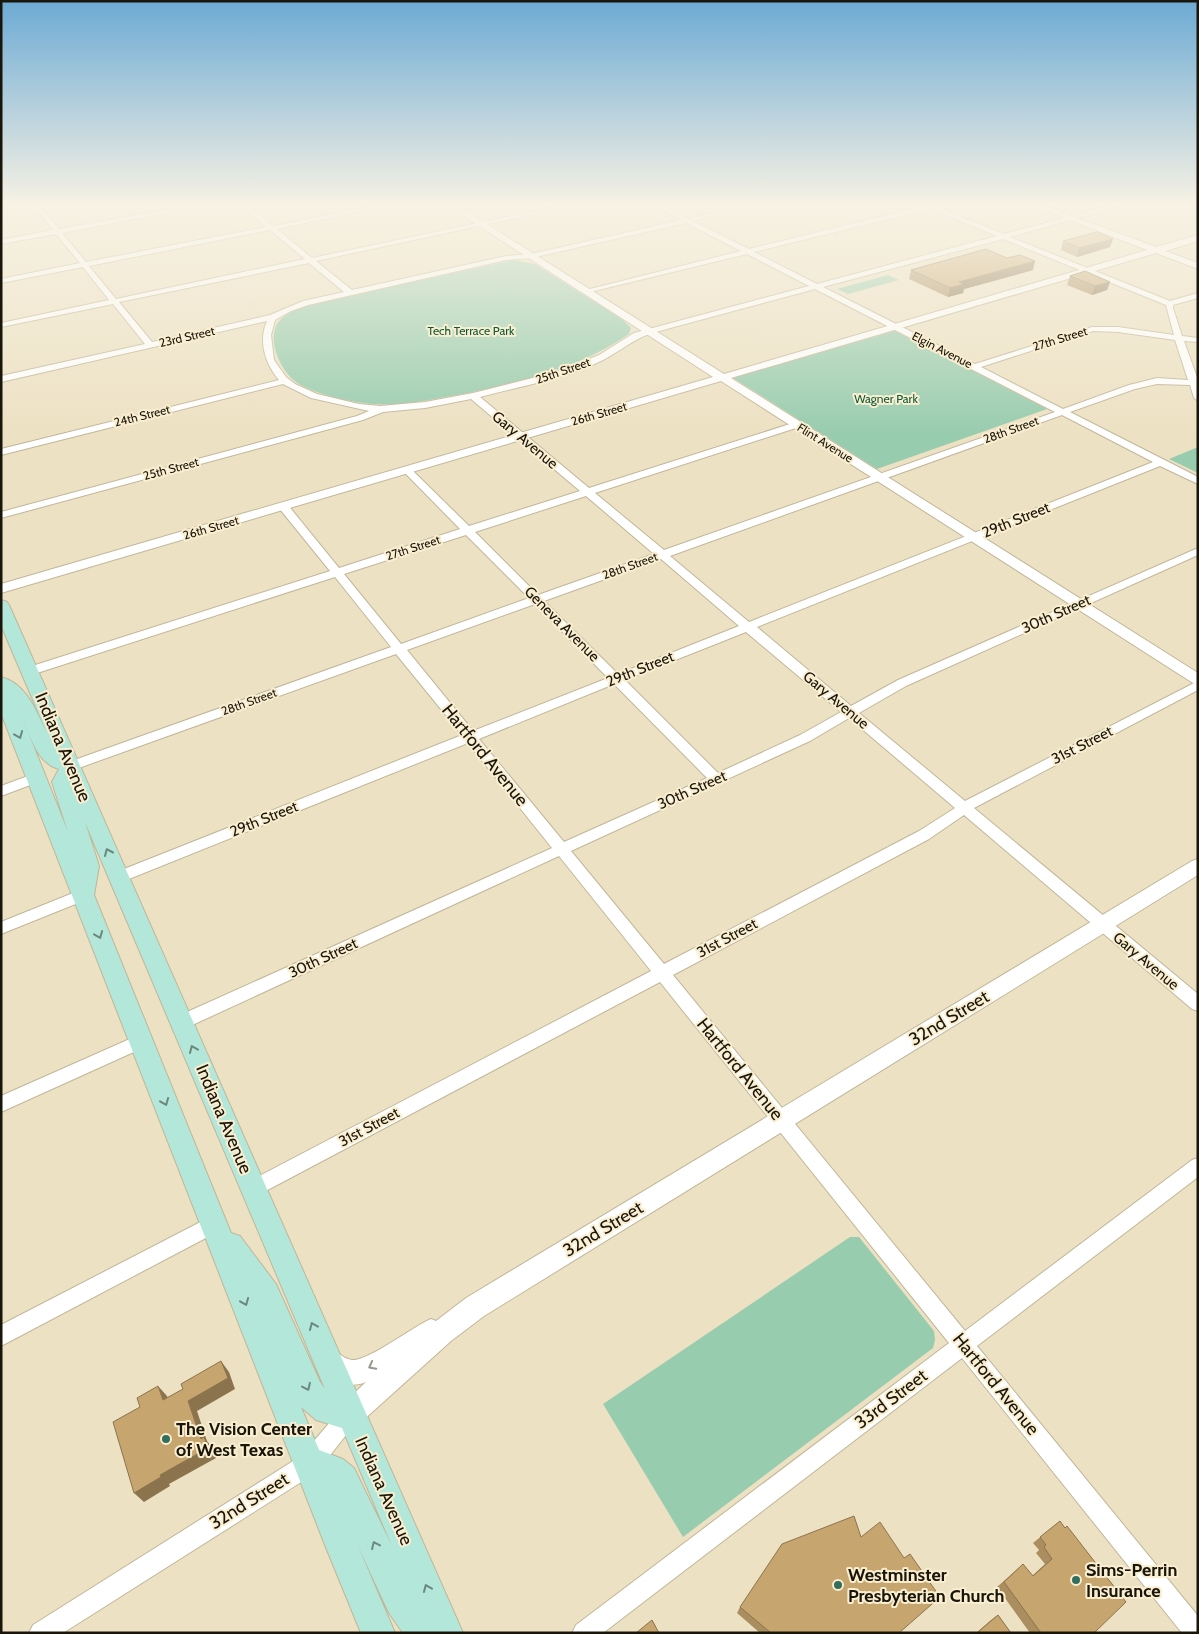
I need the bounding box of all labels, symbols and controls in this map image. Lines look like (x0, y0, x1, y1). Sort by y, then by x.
street label: 23rd Street (158, 323, 216, 350)
park label: Tech Terrace Park (428, 323, 515, 338)
street label: 27th Street (1031, 323, 1089, 354)
street label: Elgin Avenue (910, 328, 975, 371)
street label: 25th Street (534, 354, 592, 387)
park label: Wagner Park (854, 391, 918, 406)
street label: 26th Street (569, 398, 628, 429)
street label: 24th Street (112, 401, 171, 430)
street label: Gary Avenue (488, 407, 562, 473)
street label: 28th Street (981, 413, 1040, 446)
street label: Flint Avenue (795, 420, 856, 466)
street label: 25th Street (141, 454, 200, 483)
street label: 29th Street (979, 498, 1053, 542)
street label: 26th Street (181, 512, 240, 543)
street label: 27th Street (384, 532, 442, 563)
street label: 28th Street (600, 549, 659, 582)
street label: Geneva Avenue (521, 583, 604, 666)
street label: 30th Street (1019, 591, 1093, 637)
street label: 29th Street (603, 647, 677, 691)
street label: Gary Avenue (799, 667, 873, 733)
street label: 28th Street (219, 685, 278, 718)
street label: Indiana Avenue (30, 689, 96, 805)
street label: Hartford Avenue (437, 699, 533, 811)
street label: 31st Street (1048, 722, 1116, 768)
one-way arrow (13, 730, 23, 739)
street label: 30th Street (655, 767, 729, 813)
street label: 29th Street (227, 797, 301, 841)
one-way arrow (103, 848, 113, 856)
street label: 31st Street (694, 915, 760, 961)
street label: Gary Avenue (1109, 928, 1183, 994)
one-way arrow (93, 930, 103, 938)
street label: 30th Street (286, 934, 360, 982)
street label: 32nd Street (905, 986, 993, 1050)
street label: Hartford Avenue (692, 1013, 788, 1125)
one-way arrow (189, 1045, 200, 1054)
street label: Indiana Avenue (191, 1061, 257, 1177)
one-way arrow (159, 1097, 169, 1106)
street label: 31st Street (336, 1104, 402, 1150)
street label: 32nd Street (559, 1197, 647, 1261)
one-way arrow (239, 1297, 249, 1305)
one-way arrow (309, 1323, 319, 1331)
street label: Hartford Avenue (948, 1328, 1044, 1440)
one-way arrow (368, 1360, 377, 1370)
street label: 33rd Street (850, 1365, 932, 1433)
one-way arrow (301, 1382, 311, 1391)
place label: The Vision Center of West Texas (176, 1418, 312, 1461)
marker: The Vision Center of West Texas (160, 1433, 172, 1445)
street label: Indiana Avenue (350, 1433, 418, 1549)
street label: 32nd Street (205, 1468, 293, 1534)
one-way arrow (371, 1541, 381, 1550)
place label: Sims-Perrin Insurance (1086, 1559, 1177, 1602)
place label: Westminster Presbyterian Church (848, 1564, 1004, 1607)
marker: Sims-Perrin Insurance (1070, 1574, 1082, 1586)
marker: Westminster Presbyterian Church (832, 1579, 844, 1591)
one-way arrow (422, 1584, 433, 1593)

